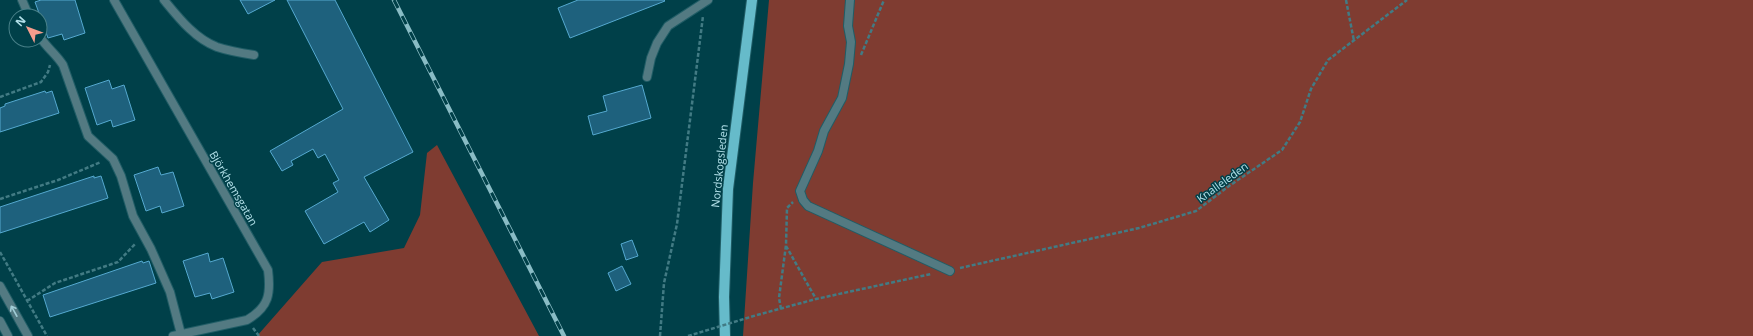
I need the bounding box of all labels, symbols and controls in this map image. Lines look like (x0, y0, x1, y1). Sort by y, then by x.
north arrow (8, 8, 48, 48)
text: N (12, 13, 29, 29)
street label: Nordskogsleden (707, 124, 731, 208)
street label: Björkhemsgatan (207, 148, 261, 228)
street label: Knalleleden (1193, 158, 1251, 206)
one-way arrow (10, 305, 17, 317)

